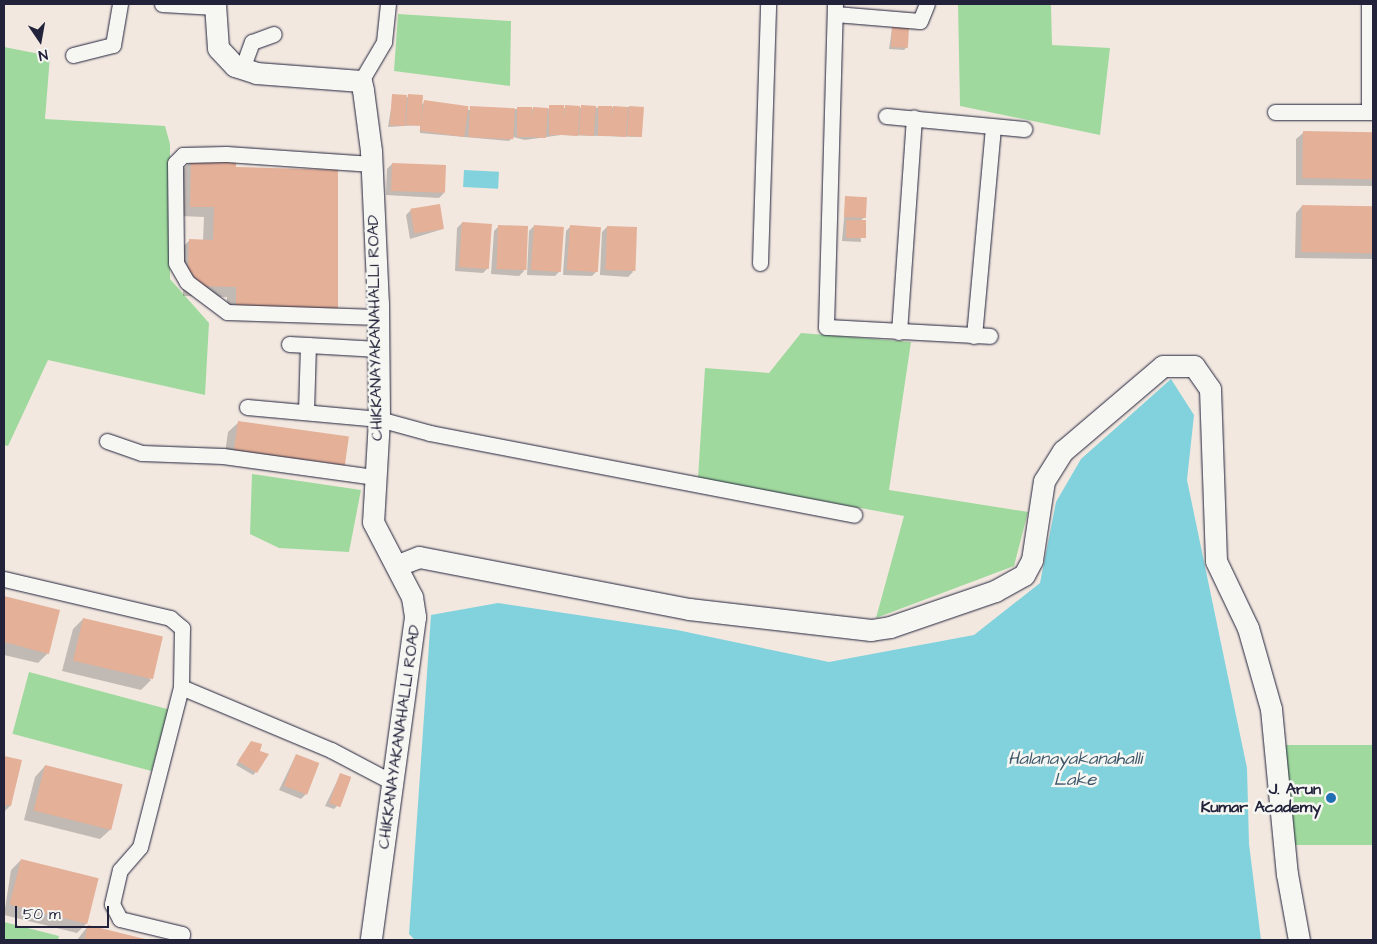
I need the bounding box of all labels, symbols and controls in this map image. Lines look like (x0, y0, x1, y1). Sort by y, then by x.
north arrow (15, 15, 65, 65)
text: N (37, 44, 49, 65)
street label: CHIKKANAYAKANAHALLI ROAD (363, 215, 387, 441)
street label: CHIKKANAYAKANAHALLI ROAD (374, 624, 424, 850)
water label: Halanayakanahalli Lake (1008, 749, 1142, 792)
place label: J. Arun Kumar Academy (1201, 779, 1321, 817)
marker: J. Arun Kumar Academy (1325, 792, 1337, 804)
scale bar (18, 896, 111, 928)
text: 50 m (23, 904, 61, 925)

